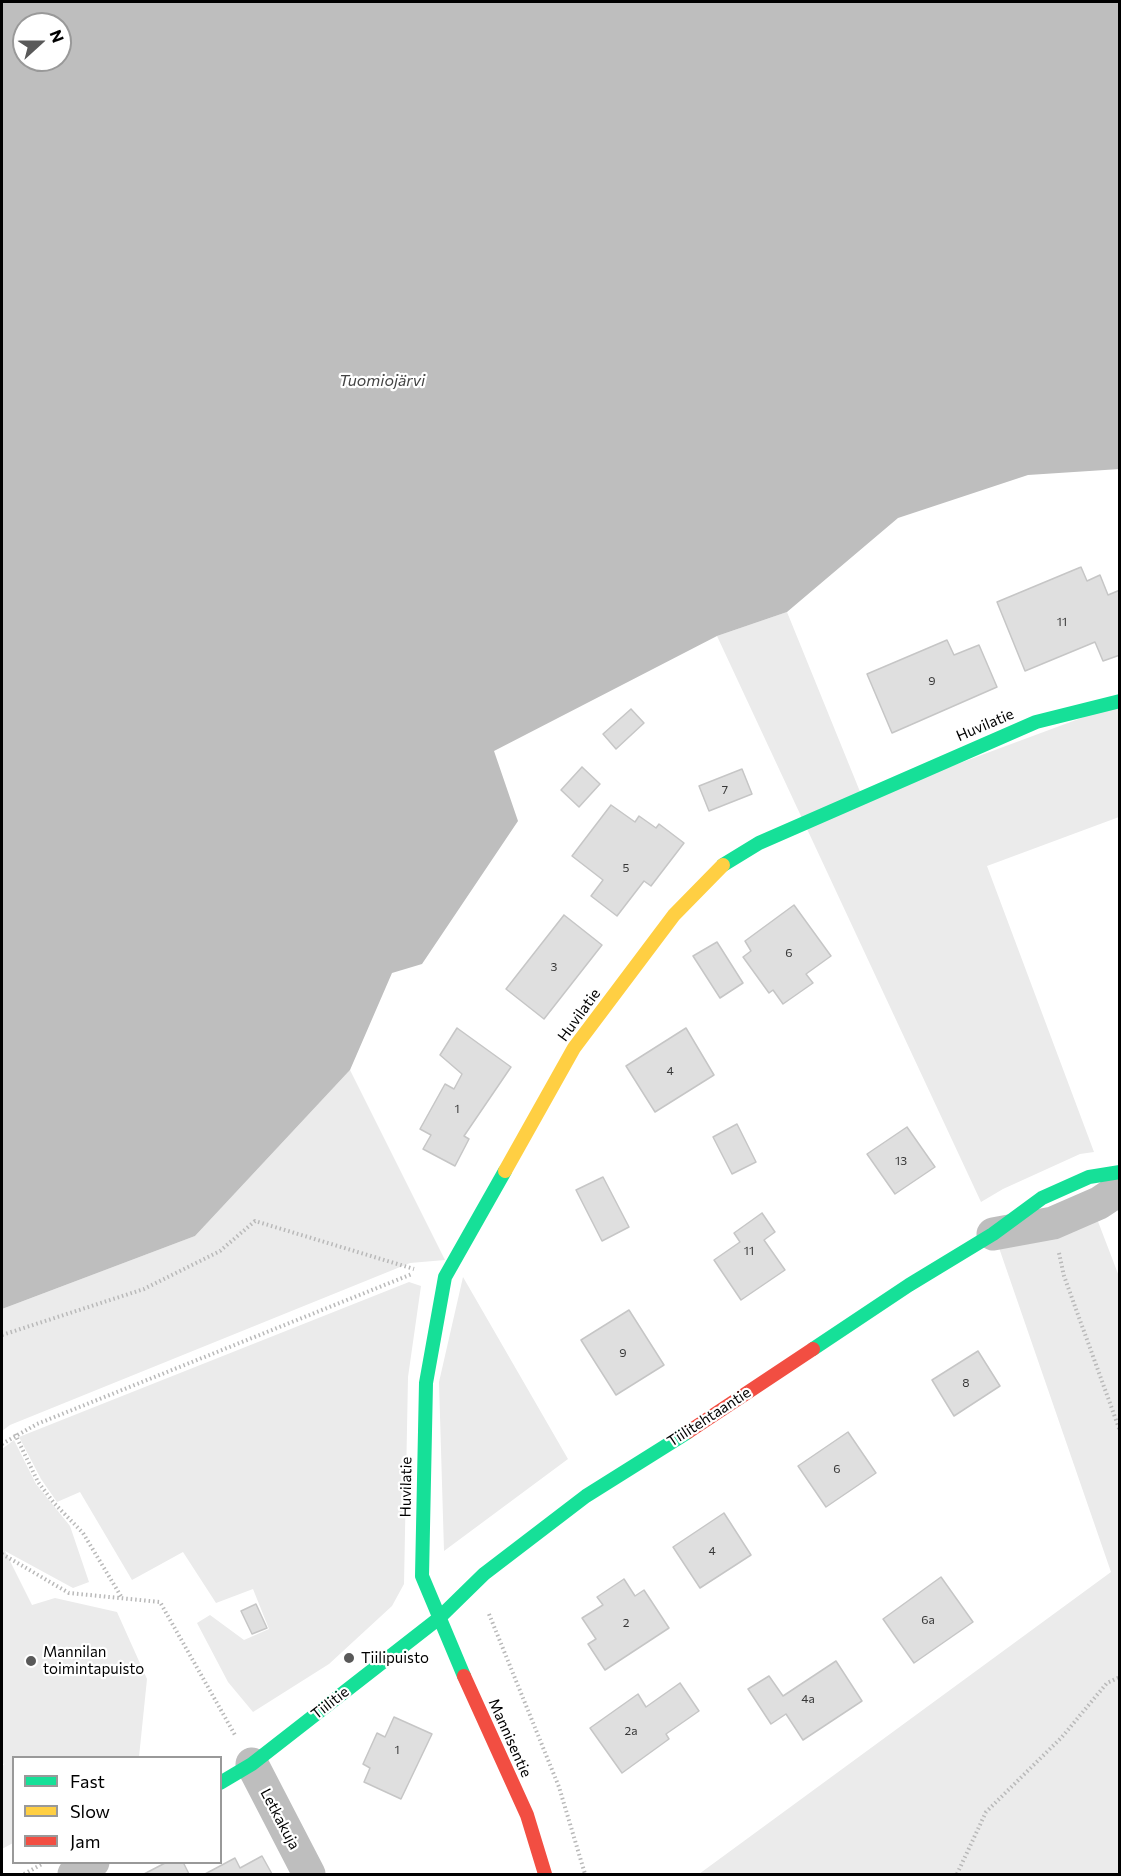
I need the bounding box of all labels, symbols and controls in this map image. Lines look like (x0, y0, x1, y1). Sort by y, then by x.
north arrow (12, 12, 72, 72)
text: N (46, 27, 68, 45)
water label: Tuomiojärvi (339, 371, 425, 391)
house number: 11 (1057, 615, 1067, 629)
house number: 9 (928, 674, 936, 688)
street label: Huvilatie (954, 705, 1016, 745)
house number: 7 (722, 783, 728, 797)
house number: 5 (623, 861, 629, 875)
house number: 6 (785, 946, 793, 960)
house number: 3 (551, 960, 557, 974)
street label: Huvilatie (554, 985, 604, 1045)
house number: 4 (666, 1064, 674, 1078)
house number: 1 (454, 1102, 460, 1116)
house number: 13 (895, 1154, 907, 1168)
house number: 11 (744, 1244, 754, 1258)
house number: 9 (619, 1346, 627, 1360)
house number: 8 (962, 1376, 970, 1390)
street label: Tiilitehtaantie (664, 1383, 754, 1451)
street label: Huvilatie (396, 1456, 416, 1518)
house number: 6 (833, 1462, 841, 1476)
house number: 4 (708, 1544, 716, 1558)
house number: 6a (921, 1613, 935, 1627)
house number: 2 (623, 1616, 629, 1630)
place label: Mannilan toimintapuisto (43, 1643, 144, 1678)
place label: Tiilipuisto (361, 1649, 429, 1667)
marker: Tiilipuisto (342, 1651, 356, 1665)
marker: Mannilan toimintapuisto (24, 1654, 38, 1668)
street label: Tiilitie (308, 1683, 352, 1723)
house number: 4a (801, 1692, 815, 1706)
street label: Mannisentie (485, 1696, 535, 1780)
house number: 2a (625, 1724, 637, 1738)
house number: 1 (394, 1743, 400, 1757)
legend (12, 1756, 222, 1864)
text: Fast (70, 1770, 105, 1792)
street label: Letkakuja (256, 1785, 304, 1853)
text: Slow (70, 1800, 110, 1822)
text: Jam (70, 1830, 100, 1852)

